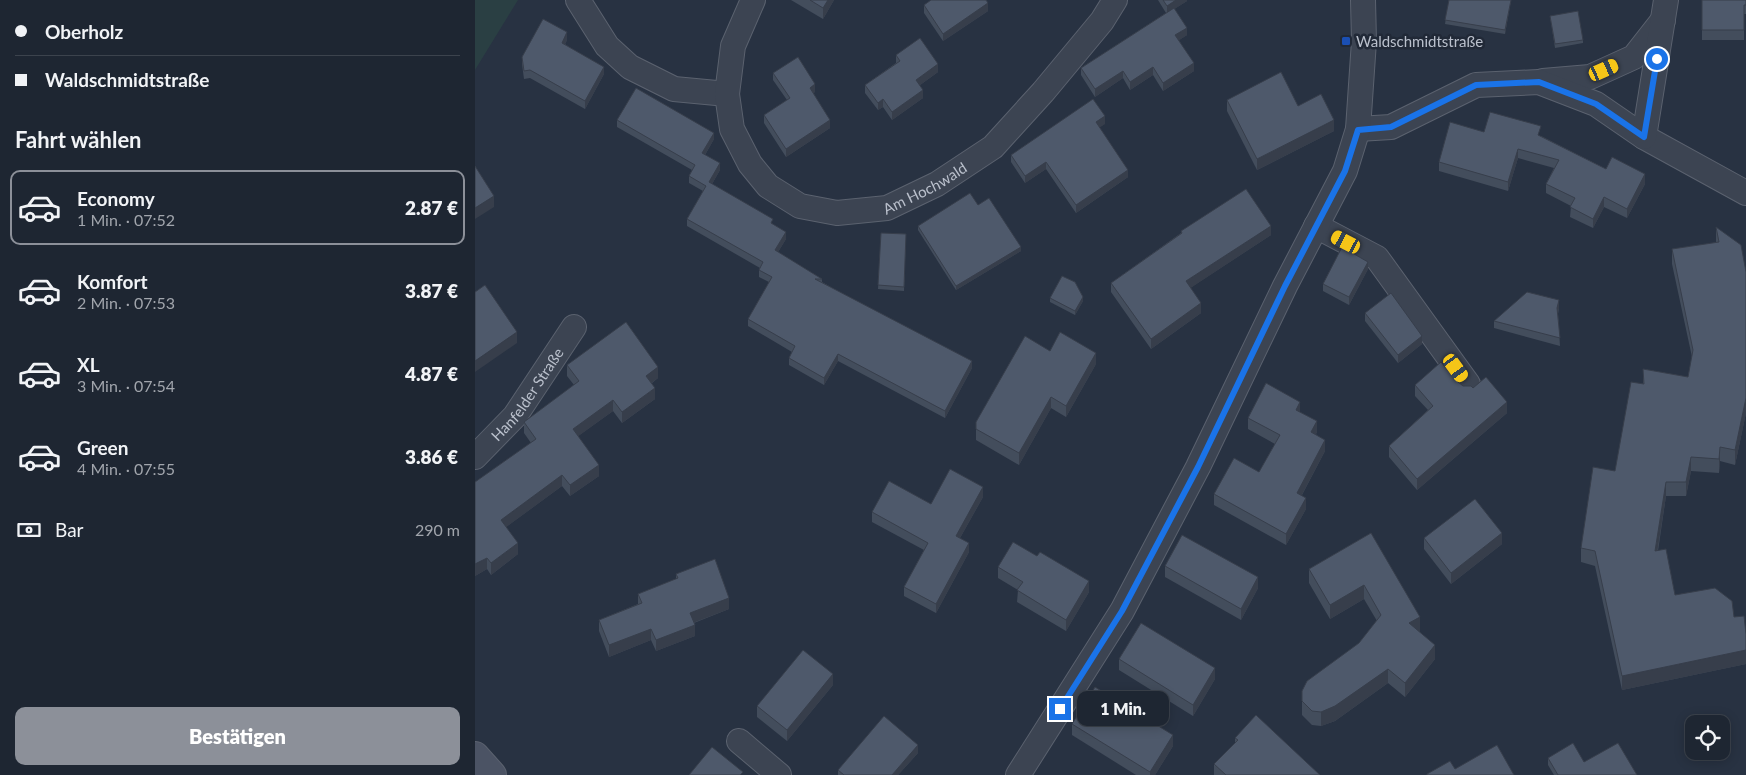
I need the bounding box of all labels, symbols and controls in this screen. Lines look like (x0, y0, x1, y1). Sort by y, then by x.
text: Oberholz (45, 20, 123, 43)
place label: Waldschmidtstraße (1356, 32, 1483, 50)
marker: Waldschmidtstraße (1340, 35, 1352, 47)
route start (1646, 48, 1668, 70)
car (1587, 57, 1620, 83)
text: Waldschmidtstraße (45, 68, 209, 91)
text: Fahrt wählen (15, 126, 142, 153)
street label: Am Hochwald (880, 158, 970, 218)
icon: car (17, 185, 62, 230)
text: Economy (77, 187, 155, 210)
text: 2.87 € (405, 196, 458, 219)
text: 1 Min. · 07:52 (77, 210, 175, 229)
car (1329, 229, 1362, 255)
icon: car (17, 268, 62, 313)
text: Komfort (77, 270, 148, 293)
text: 3.87 € (405, 279, 458, 302)
text: 2 Min. · 07:53 (77, 293, 175, 312)
street label: Hanfelder Straße (487, 344, 567, 444)
icon: car (17, 351, 62, 396)
car (1441, 351, 1470, 385)
text: XL (77, 353, 100, 376)
text: 4.87 € (405, 362, 458, 385)
text: 3 Min. · 07:54 (77, 376, 175, 395)
icon: car (17, 434, 62, 479)
text: Green (77, 436, 128, 459)
text: 3.86 € (405, 445, 458, 468)
text: 4 Min. · 07:55 (77, 459, 175, 478)
icon: cash (15, 516, 43, 544)
text: Bar (55, 518, 84, 541)
text: 290 m (415, 520, 460, 539)
callout: 1 Min. (1077, 692, 1170, 726)
route end (1049, 698, 1071, 720)
text: 1 Min. (1100, 699, 1146, 718)
button: Bestätigen (15, 707, 460, 765)
map controls (1685, 715, 1730, 760)
button: locate (1685, 715, 1730, 760)

